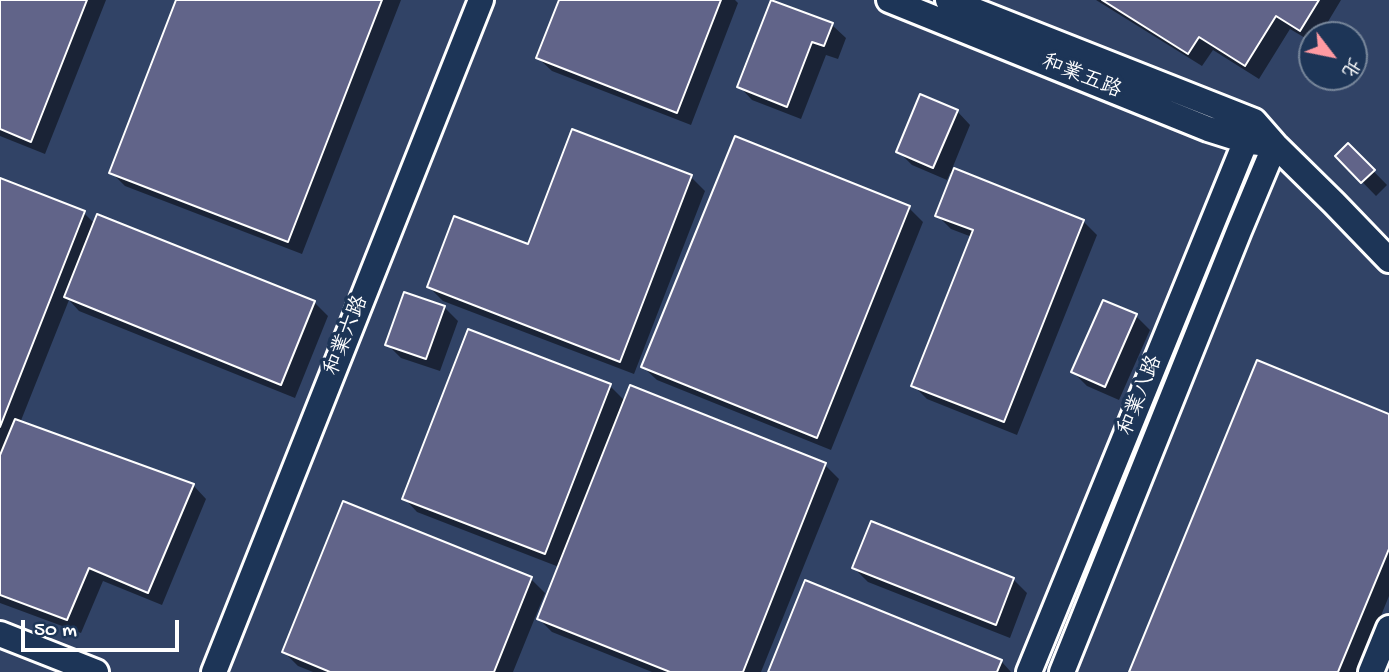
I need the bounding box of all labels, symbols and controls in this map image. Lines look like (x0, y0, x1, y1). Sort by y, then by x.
north arrow (1298, 21, 1368, 91)
street label: 和業五路 (1037, 51, 1125, 105)
text: 北 (1335, 52, 1364, 80)
street label: 和業六路 (321, 292, 375, 380)
street label: 和業八路 (1115, 352, 1169, 440)
scale bar (24, 606, 182, 650)
text: 50 m (34, 619, 77, 644)

